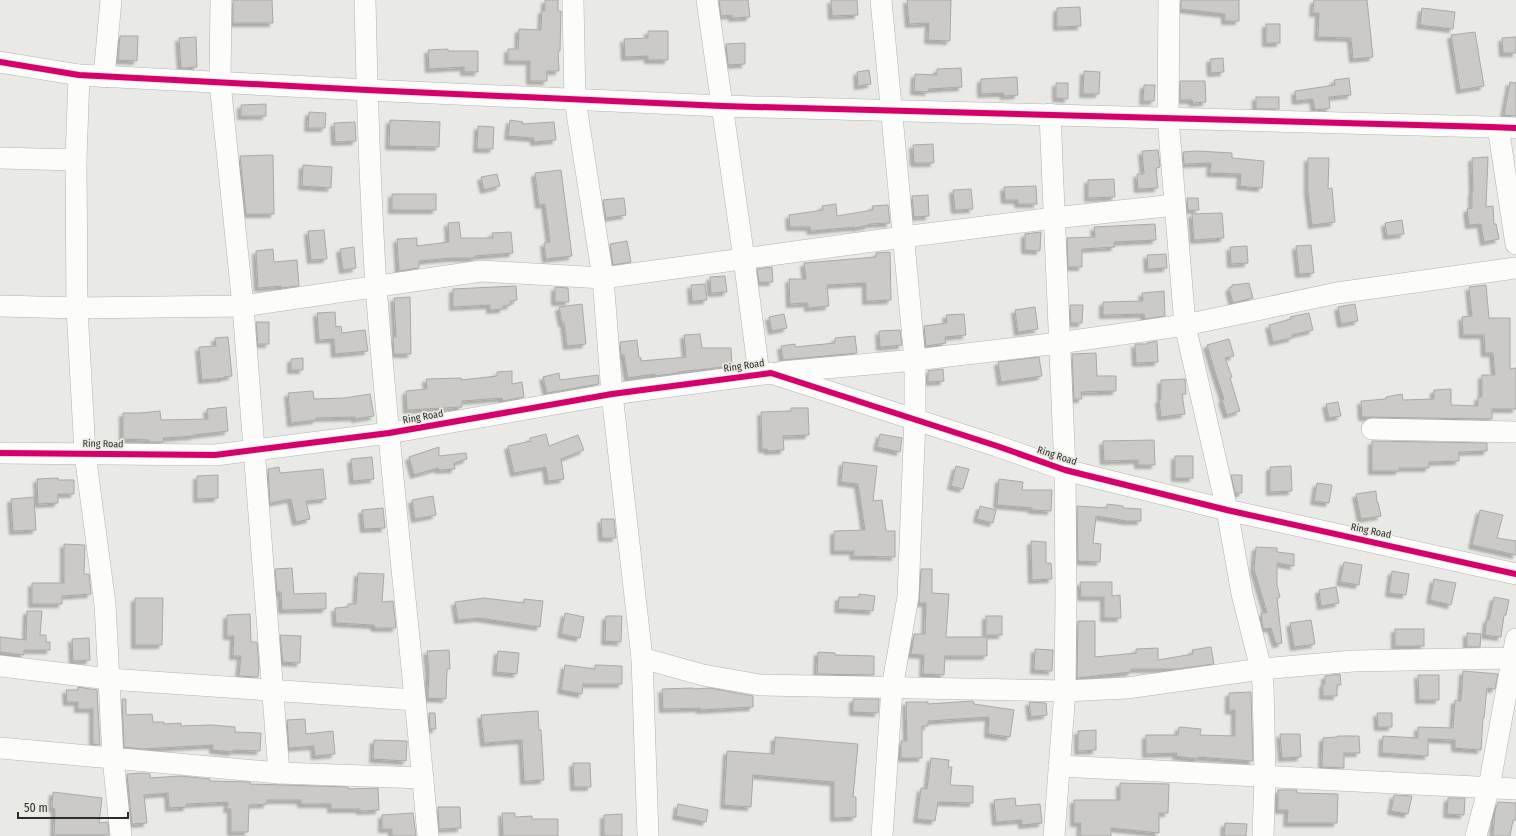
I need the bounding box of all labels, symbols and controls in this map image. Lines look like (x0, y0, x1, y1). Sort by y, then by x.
street label: Ring Road (723, 357, 765, 375)
street label: Ring Road (402, 408, 444, 426)
street label: Ring Road (82, 438, 124, 450)
street label: Ring Road (1036, 444, 1078, 468)
street label: Ring Road (1350, 521, 1392, 541)
scale bar (18, 794, 128, 820)
text: 50 m (24, 801, 48, 815)

